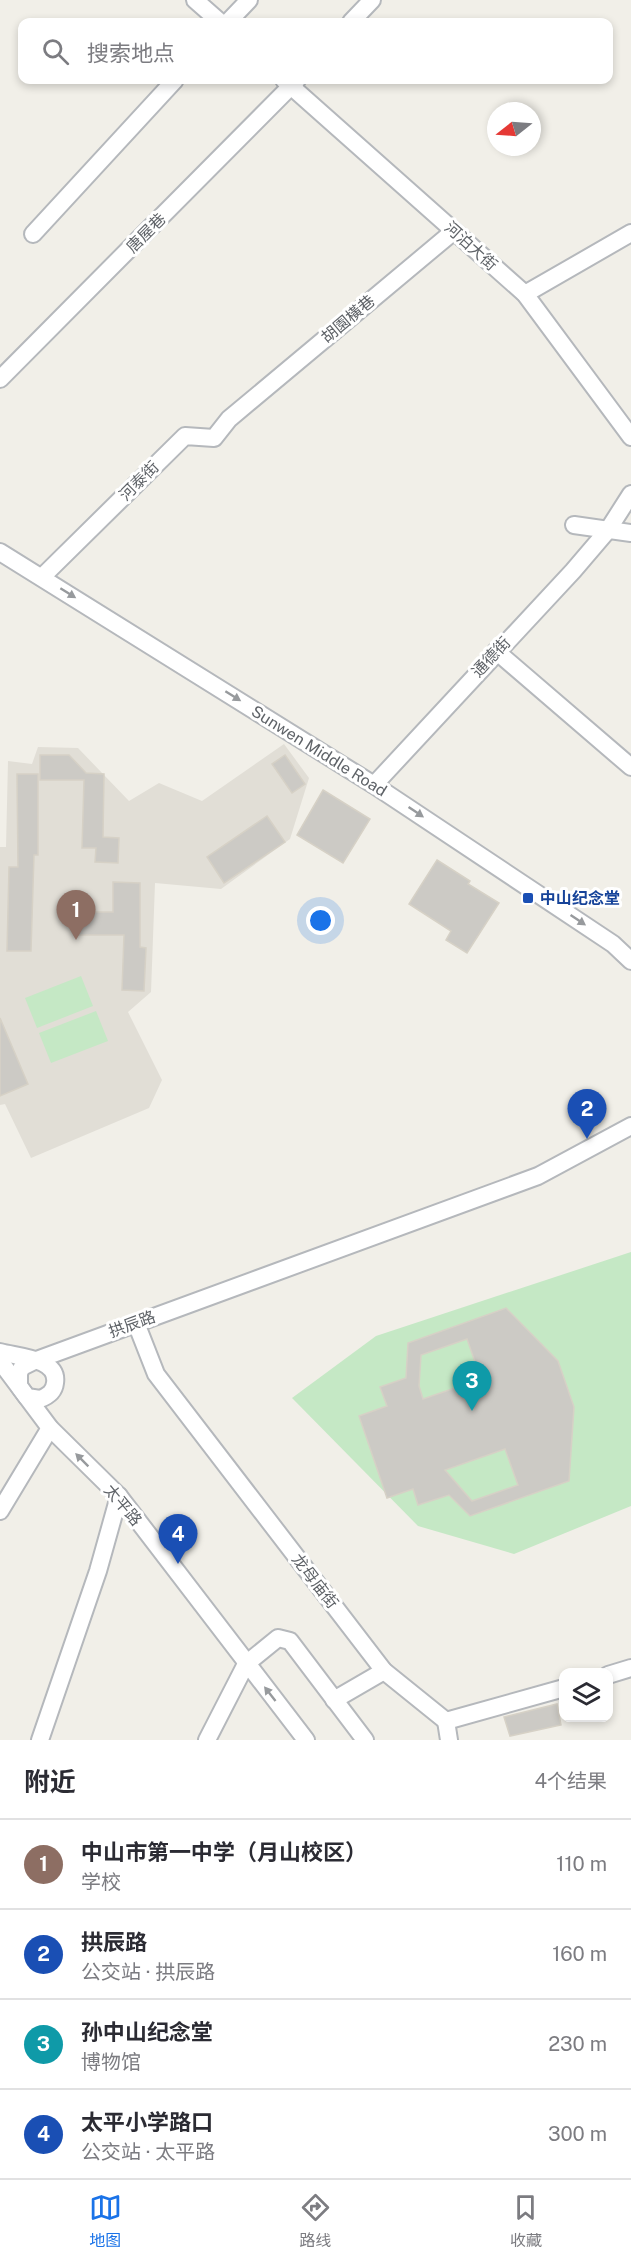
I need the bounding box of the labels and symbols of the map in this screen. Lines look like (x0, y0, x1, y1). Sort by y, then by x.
north arrow (487, 102, 541, 156)
street label: 唐屋巷 (122, 209, 170, 257)
street label: 河泊大街 (441, 218, 501, 274)
street label: 胡園橫巷 (317, 291, 379, 347)
street label: 河泰街 (115, 457, 163, 505)
one-way arrow (60, 587, 76, 598)
street label: 通德街 (468, 633, 514, 681)
one-way arrow (225, 691, 241, 702)
street label: Sunwen Middle Road (248, 702, 390, 800)
one-way arrow (407, 807, 424, 818)
place label: 中山纪念堂 (540, 889, 620, 908)
pin: 1 (56, 890, 96, 940)
marker: 中山纪念堂 (521, 891, 535, 905)
your location (306, 906, 335, 935)
one-way arrow (570, 915, 586, 926)
pin: 2 (568, 1090, 606, 1139)
street label: 拱辰路 (106, 1307, 158, 1341)
pin: 3 (452, 1362, 492, 1411)
one-way arrow (75, 1453, 90, 1467)
street label: 太平路 (100, 1481, 146, 1529)
pin: 4 (158, 1514, 198, 1564)
street label: 龙母庙街 (288, 1550, 342, 1612)
one-way arrow (264, 1686, 276, 1701)

